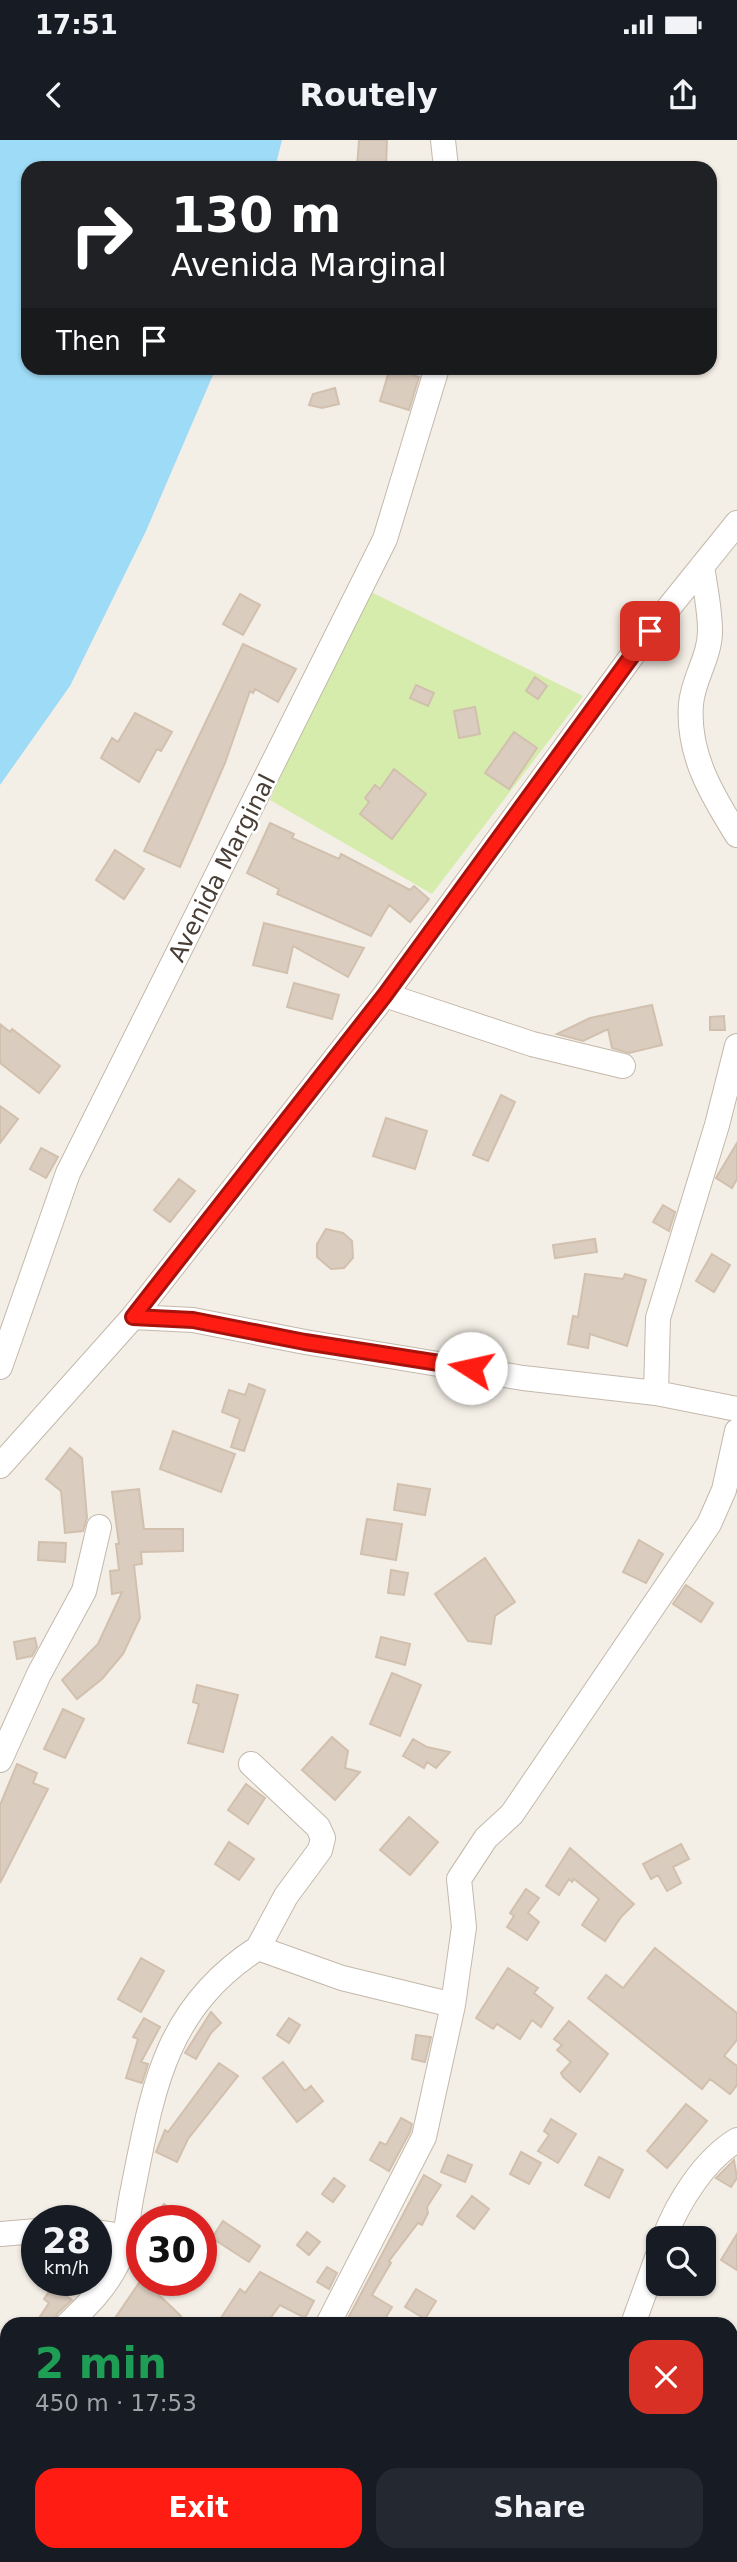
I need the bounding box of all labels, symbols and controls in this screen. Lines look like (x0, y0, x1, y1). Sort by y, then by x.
text: 17:51 (35, 10, 118, 40)
icon: back (35, 76, 73, 114)
text: Routely (299, 76, 438, 114)
icon: share (664, 76, 702, 114)
text: 130 m (171, 187, 341, 244)
icon: right (56, 189, 147, 280)
text: Avenida Marginal (171, 246, 447, 284)
icon: arrive (135, 322, 173, 360)
text: Then (56, 326, 121, 356)
pin (620, 601, 680, 661)
icon: arrive (631, 612, 669, 650)
street label: Avenida Marginal (163, 770, 281, 966)
position arrow (434, 1331, 508, 1405)
speed limit sign: 30 (126, 2205, 217, 2296)
text: 28 (42, 2221, 91, 2261)
map controls (646, 2226, 716, 2296)
button: search (646, 2226, 716, 2296)
text: km/h (44, 2257, 89, 2278)
text: 2 min (35, 2339, 167, 2388)
button: close (629, 2340, 703, 2414)
text: 450 m · 17:53 (35, 2390, 197, 2416)
button: Exit (35, 2468, 362, 2548)
button: Share (376, 2468, 703, 2548)

